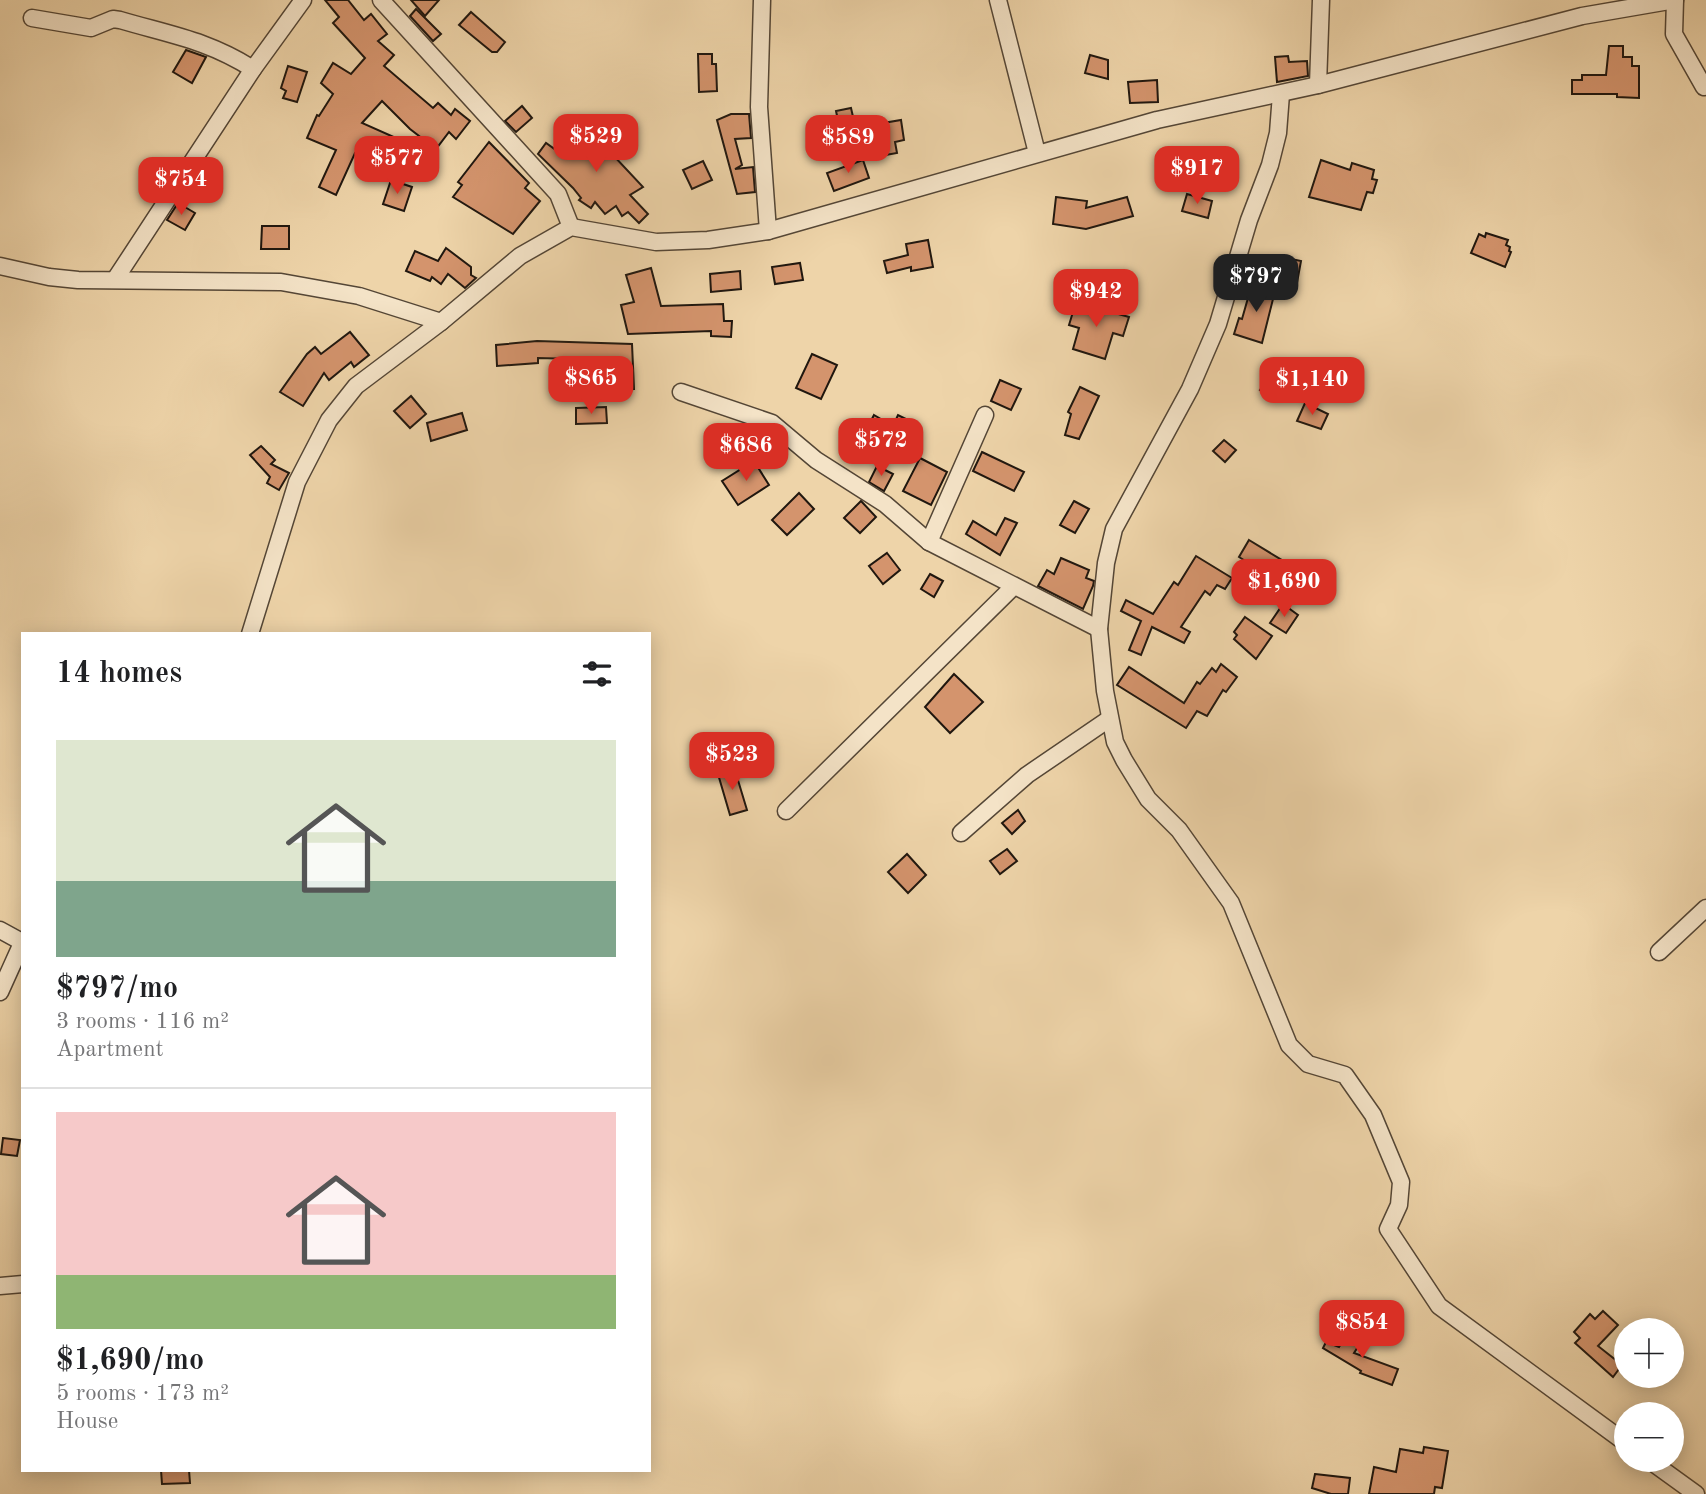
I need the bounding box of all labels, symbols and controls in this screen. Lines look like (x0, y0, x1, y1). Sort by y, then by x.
pin: $529 (555, 114, 637, 174)
pin: $589 (807, 116, 889, 175)
text: $529 (569, 125, 623, 148)
text: $589 (821, 126, 875, 149)
pin: $577 (356, 136, 438, 196)
pin: $917 (1156, 146, 1238, 206)
text: $577 (370, 147, 424, 170)
text: $917 (1170, 157, 1224, 180)
pin: $754 (140, 158, 222, 217)
text: $754 (154, 168, 208, 191)
pin: $797 (1215, 254, 1297, 314)
text: $797 (1229, 265, 1283, 288)
pin: $942 (1055, 270, 1137, 329)
text: $942 (1069, 280, 1123, 303)
pin: $865 (550, 356, 632, 416)
pin: $1,140 (1255, 358, 1369, 417)
text: $865 (564, 367, 618, 390)
text: $1,140 (1275, 368, 1349, 391)
pin: $572 (840, 419, 922, 478)
pin: $686 (705, 424, 787, 483)
text: $572 (854, 429, 908, 452)
text: $686 (719, 434, 773, 457)
pin: $1,690 (1227, 560, 1341, 619)
text: $1,690 (1247, 570, 1321, 593)
icon: filters (578, 655, 616, 693)
text: 14 homes (56, 659, 182, 689)
pin: $523 (691, 732, 773, 792)
text: $523 (705, 743, 759, 766)
icon: home (273, 785, 399, 911)
text: $797/mo (56, 974, 178, 1004)
text: 3 rooms · 116 m² (56, 1010, 229, 1033)
text: Apartment (56, 1038, 164, 1061)
icon: home (273, 1157, 399, 1283)
pin: $854 (1321, 1300, 1403, 1360)
text: $854 (1335, 1311, 1389, 1334)
map controls (1614, 1318, 1684, 1472)
button: + (1614, 1318, 1684, 1388)
text: $1,690/mo (56, 1346, 204, 1376)
text: 5 rooms · 173 m² (56, 1382, 229, 1405)
button: − (1614, 1402, 1684, 1472)
text: House (56, 1410, 118, 1433)

